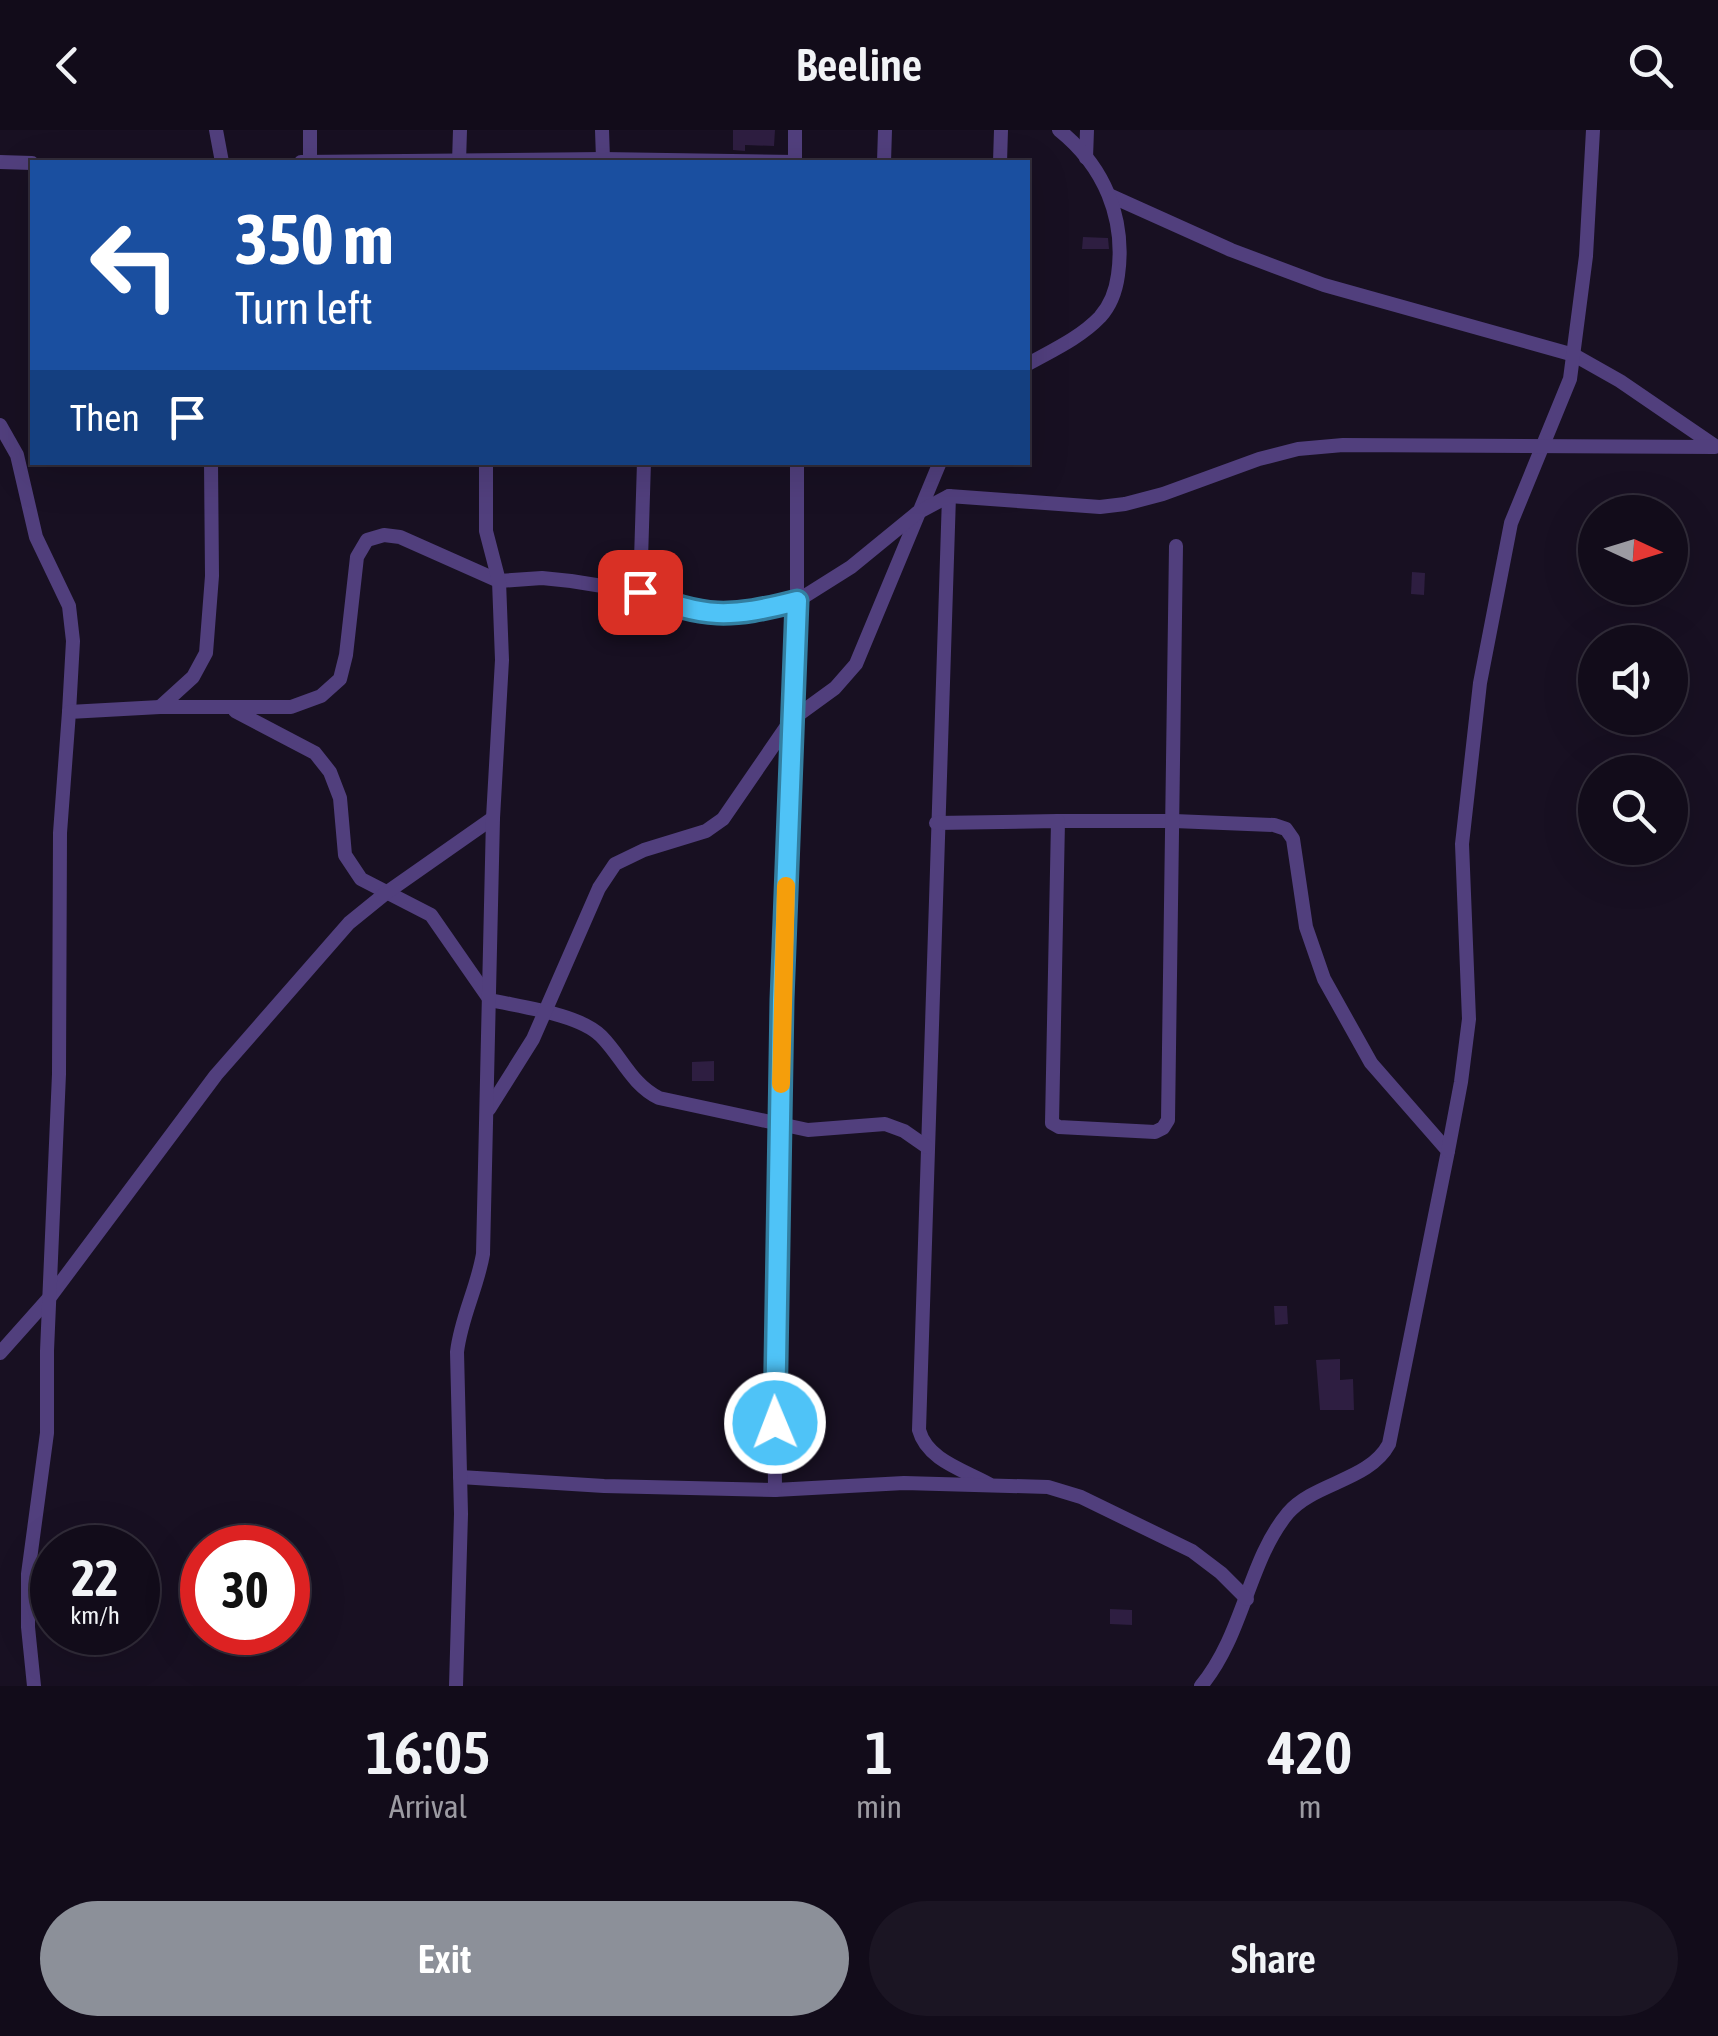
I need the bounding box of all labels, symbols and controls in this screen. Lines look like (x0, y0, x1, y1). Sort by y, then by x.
icon: back (40, 38, 95, 93)
icon: search (1623, 38, 1678, 93)
text: Beeline (796, 39, 922, 91)
text: 350 m (235, 199, 394, 279)
icon: left (70, 200, 200, 330)
text: Turn left (235, 282, 373, 334)
icon: arrive (160, 390, 215, 445)
text: Then (70, 396, 140, 439)
north arrow (1578, 495, 1688, 605)
map controls (1578, 495, 1688, 865)
pin (598, 550, 683, 635)
icon: arrive (613, 565, 668, 620)
button: sound (1578, 625, 1688, 735)
button: search (1578, 755, 1688, 865)
position arrow (723, 1371, 827, 1475)
speed limit sign: 30 (180, 1525, 310, 1655)
text: 22 (71, 1549, 118, 1607)
text: km/h (70, 1601, 120, 1629)
text: 16:05 (366, 1718, 490, 1787)
text: 1 (865, 1718, 893, 1787)
text: 420 (1268, 1718, 1352, 1787)
text: Arrival (389, 1788, 467, 1825)
text: min (856, 1788, 902, 1825)
text: m (1298, 1788, 1322, 1825)
button: Exit (40, 1901, 849, 2016)
button: Share (869, 1901, 1678, 2016)

